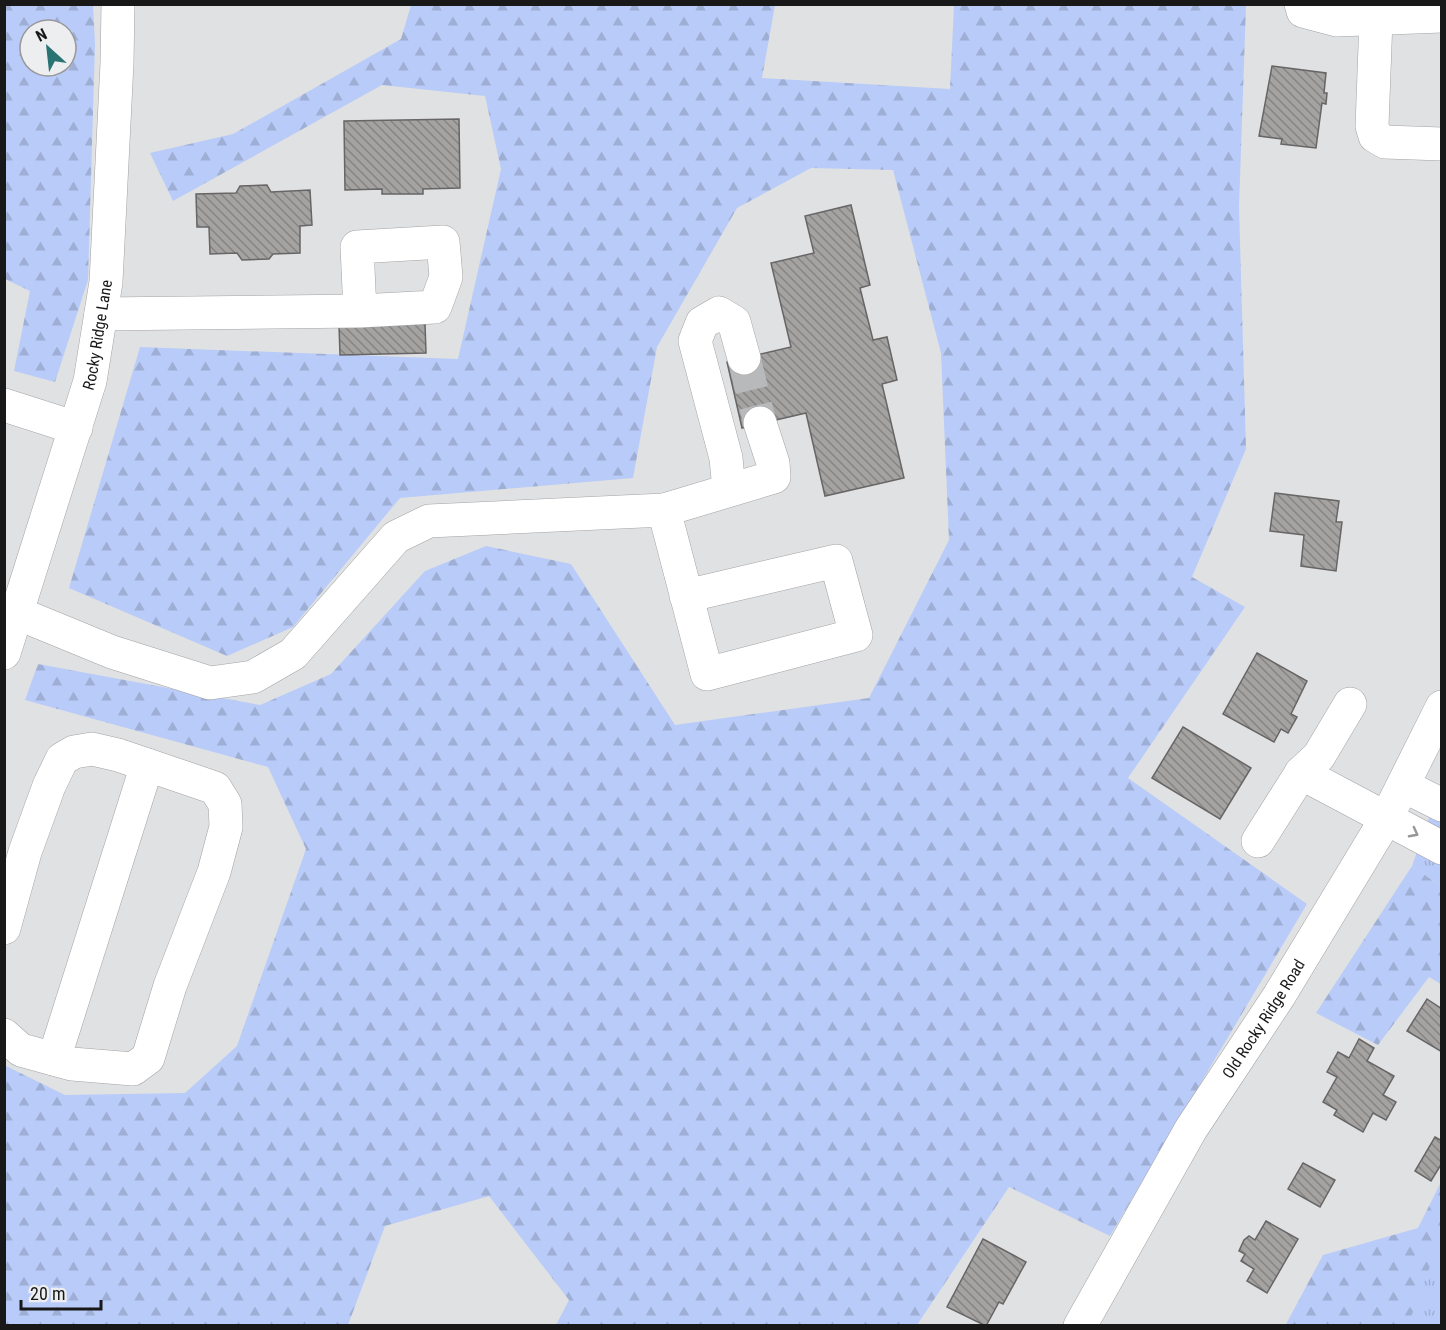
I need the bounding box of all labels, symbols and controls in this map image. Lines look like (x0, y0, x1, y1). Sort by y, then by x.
north arrow (18, 18, 78, 78)
text: N (33, 24, 50, 46)
street label: Rocky Ridge Lane (78, 278, 116, 392)
one-way arrow (1407, 826, 1418, 837)
street label: Old Rocky Ridge Road (1218, 956, 1308, 1082)
scale bar (21, 1273, 100, 1311)
text: 20 m (30, 1283, 65, 1304)

